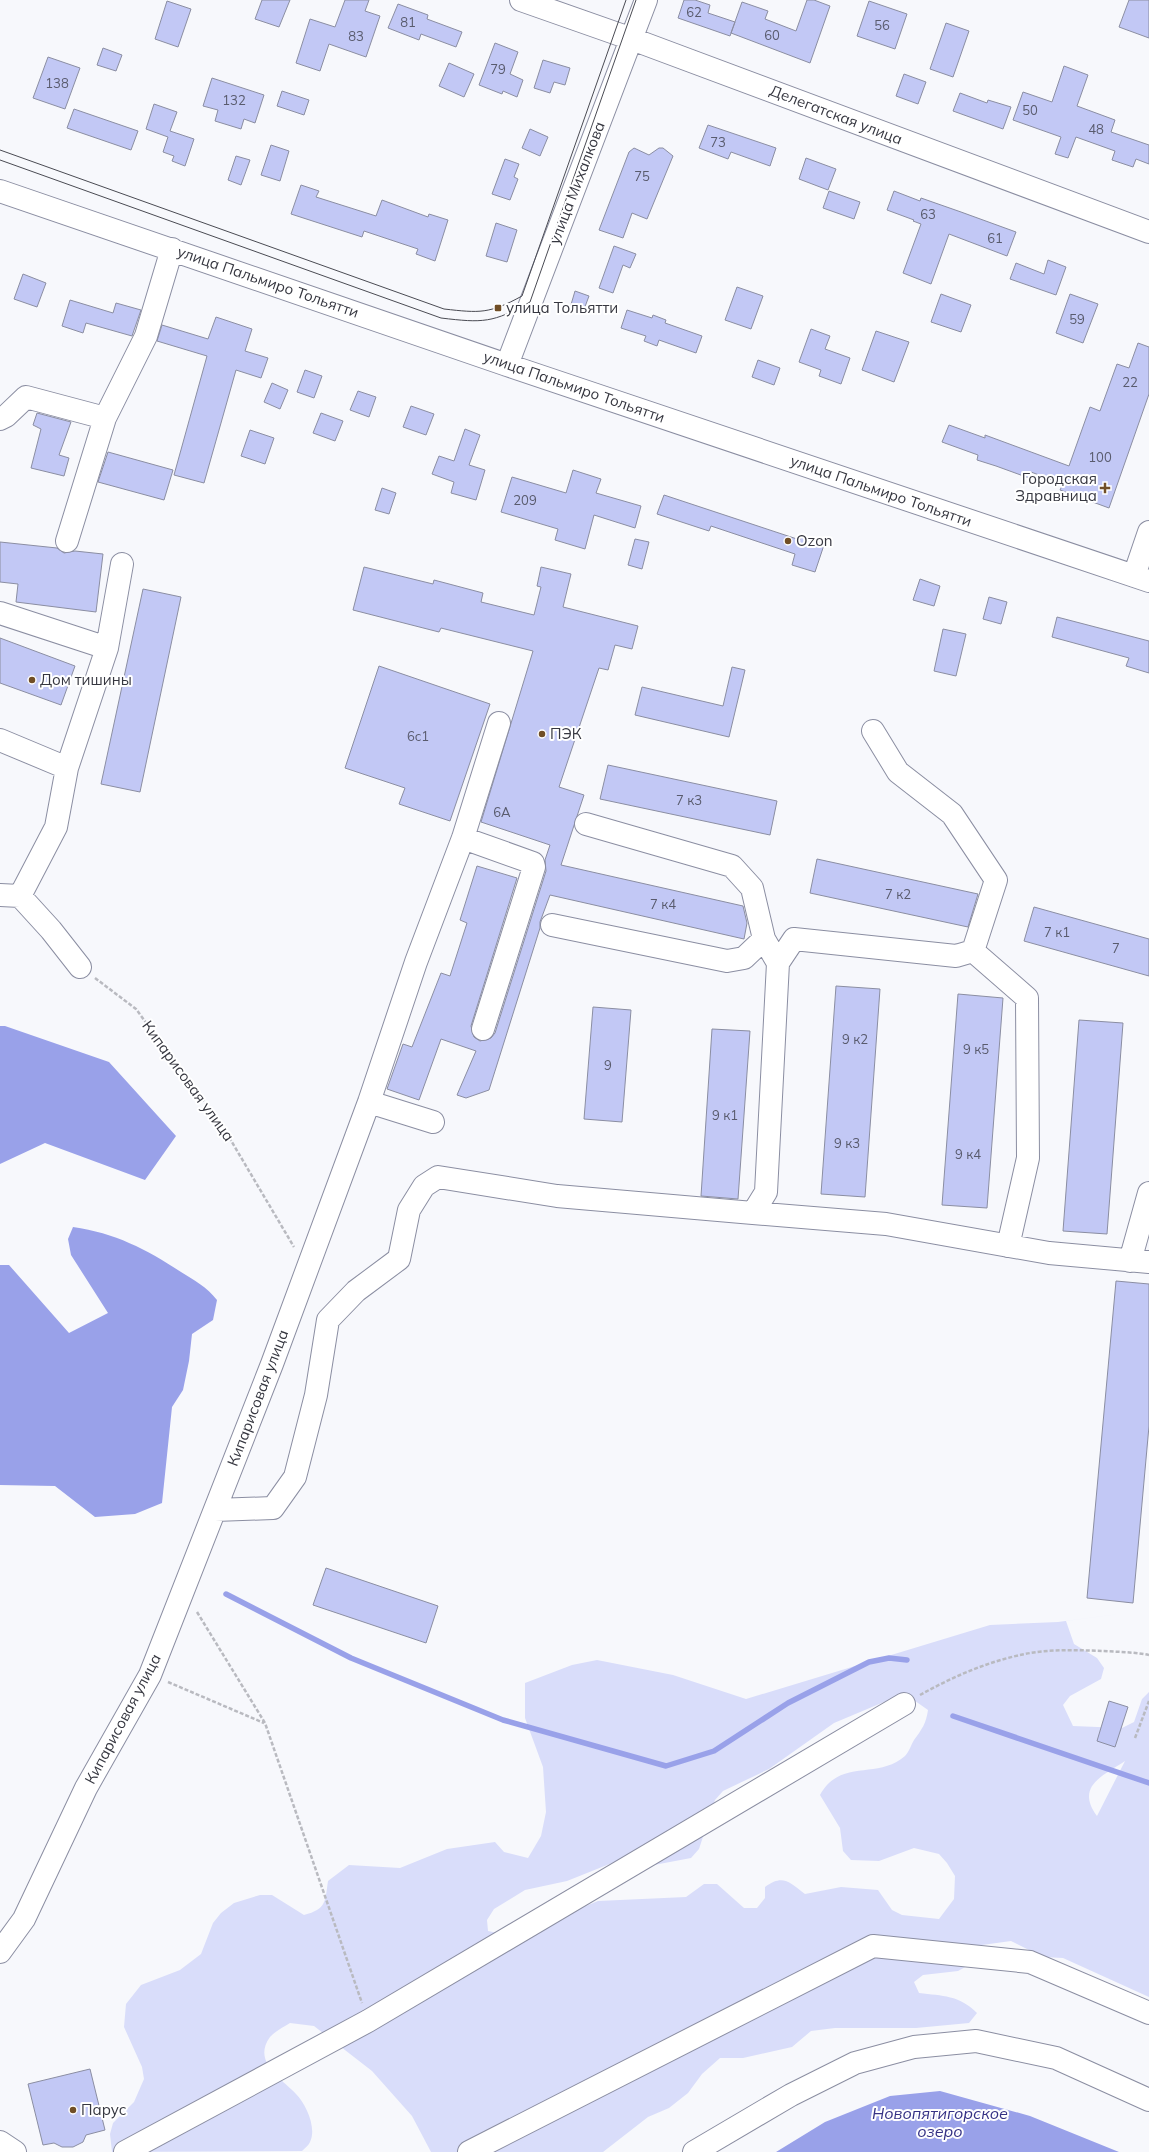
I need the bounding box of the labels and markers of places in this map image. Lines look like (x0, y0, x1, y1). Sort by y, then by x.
place label: улица Тольятти (506, 298, 618, 317)
marker: улица Тольятти (493, 303, 503, 313)
place label: Городская Здравница (1015, 469, 1097, 505)
marker: Городская Здравница (1100, 483, 1110, 493)
place label: Ozon (796, 531, 833, 550)
marker: Ozon (783, 536, 793, 546)
place label: Дом тишины (40, 670, 132, 689)
marker: Дом тишины (27, 675, 37, 685)
place label: ПЭК (550, 724, 582, 743)
marker: ПЭК (537, 729, 547, 739)
place label: Парус (81, 2100, 126, 2119)
marker: Парус (68, 2105, 78, 2115)

